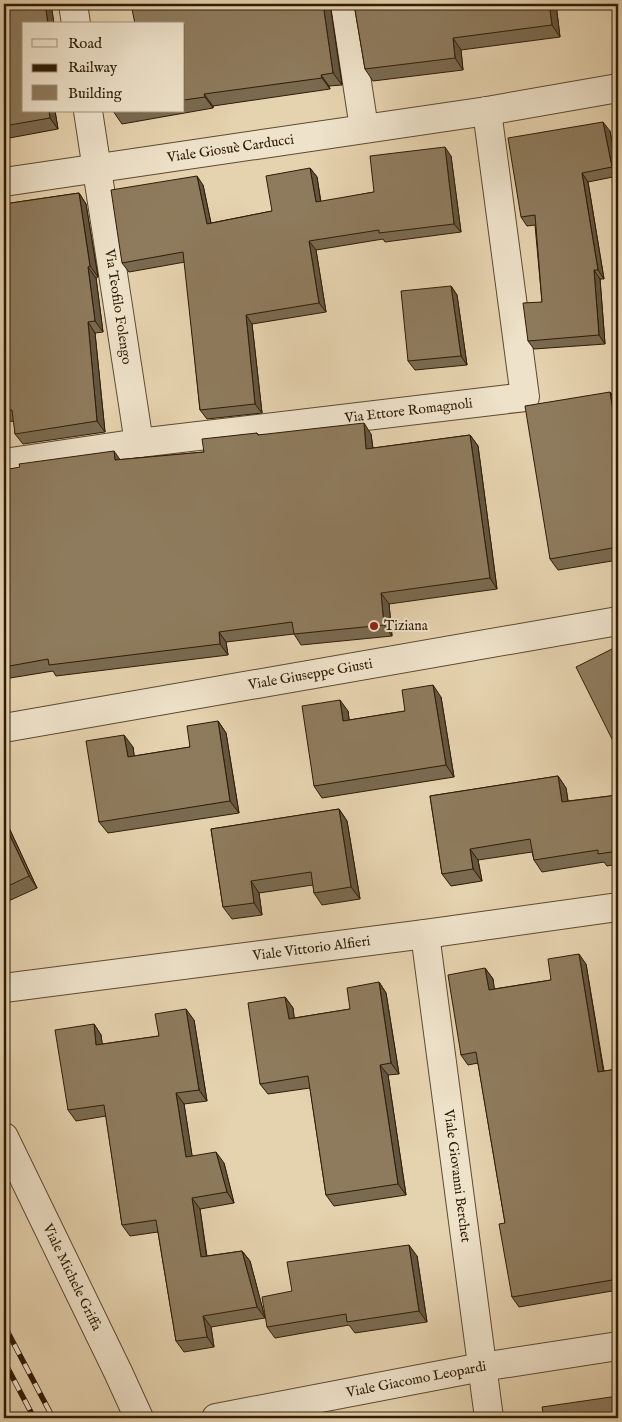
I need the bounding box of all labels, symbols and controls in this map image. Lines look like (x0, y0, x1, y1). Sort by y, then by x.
legend (22, 22, 185, 112)
text: Road (68, 34, 103, 53)
text: Railway (68, 58, 118, 77)
text: Building (68, 84, 123, 103)
street label: Viale Giosuè Carducci (165, 130, 295, 167)
street label: Via Teofilo Folengo (100, 247, 136, 366)
street label: Via Ettore Romagnoli (343, 394, 474, 428)
place label: Tiziana (384, 617, 429, 635)
marker: Tiziana (368, 620, 380, 632)
street label: Viale Giuseppe Giusti (246, 655, 374, 694)
street label: Viale Vittorio Alfieri (251, 932, 372, 965)
street label: Viale Giovanni Berchet (439, 1107, 475, 1244)
street label: Viale Michele Griffa (38, 1220, 106, 1335)
street label: Viale Giacomo Leopardi (344, 1357, 488, 1402)

